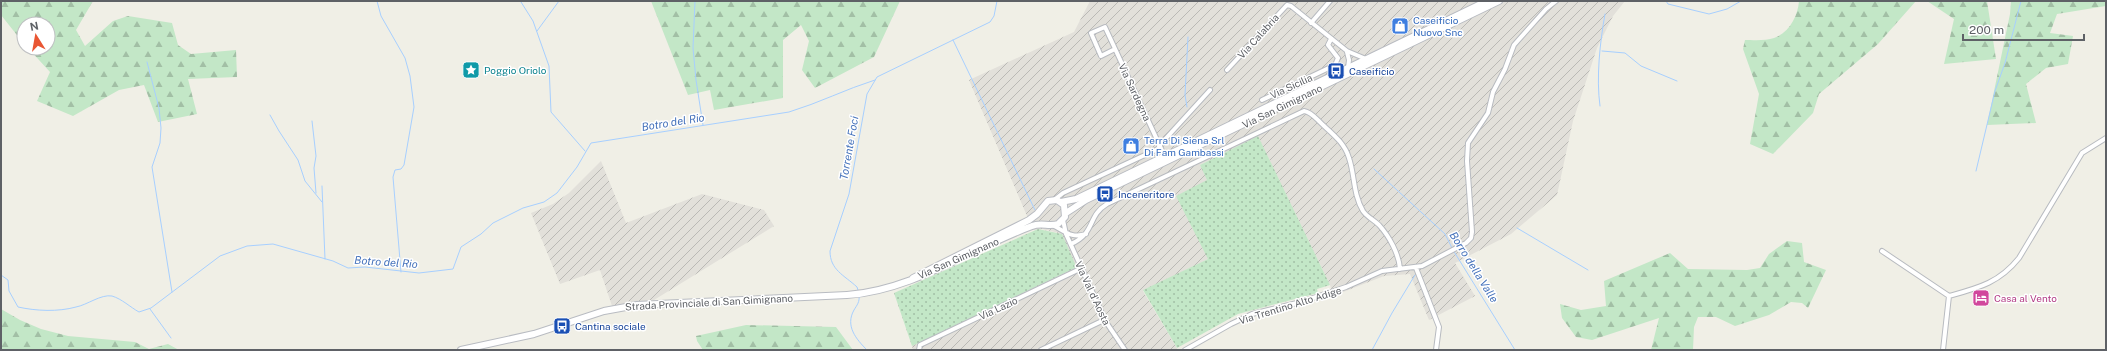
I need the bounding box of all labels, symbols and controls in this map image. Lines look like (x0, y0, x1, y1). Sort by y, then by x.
street label: Via Calabria (1235, 11, 1281, 61)
place label: Caseificio Nuovo Snc (1413, 14, 1463, 38)
north arrow (16, 16, 56, 56)
shop icon: Caseificio Nuovo Snc (1390, 16, 1410, 36)
scale bar (1963, 16, 2084, 42)
text: N (29, 19, 39, 33)
text: 200 m (1969, 23, 2004, 37)
place icon: Poggio Oriolo (461, 60, 481, 80)
street label: Via Sardegna (1116, 61, 1154, 123)
bus stop icon: Caseificio (1326, 61, 1346, 81)
place label: Poggio Oriolo (484, 64, 547, 76)
place label: Caseificio (1349, 65, 1395, 77)
street label: Via Sicilia (1268, 71, 1314, 101)
street label: Via San Gimignano (1240, 81, 1324, 131)
water label: Botro del Rio (641, 111, 705, 133)
water label: Torrente Foci (837, 115, 861, 181)
place label: Terra Di Siena Srl Di Fam Gambassi (1144, 134, 1225, 158)
shop icon: Terra Di Siena Srl Di Fam Gambassi (1121, 136, 1141, 156)
bus stop icon: Inceneritore (1095, 184, 1115, 204)
place label: Inceneritore (1118, 188, 1175, 200)
water label: Borro della Valle (1447, 229, 1501, 305)
street label: Via San Gimignano (916, 235, 1001, 281)
water label: Botro del Rio (354, 254, 418, 270)
street label: Via Val d'Aosta (1073, 259, 1113, 327)
street label: Via Trentino Alto Adige (1237, 284, 1343, 326)
hotel icon: Casa al Vento (1971, 288, 1991, 308)
street label: Strada Provinciale di San Gimignano (625, 292, 794, 312)
place label: Casa al Vento (1994, 292, 2057, 304)
street label: Via Lazio (977, 294, 1020, 322)
bus stop icon: Cantina sociale (552, 316, 572, 336)
place label: Cantina sociale (575, 320, 646, 332)

